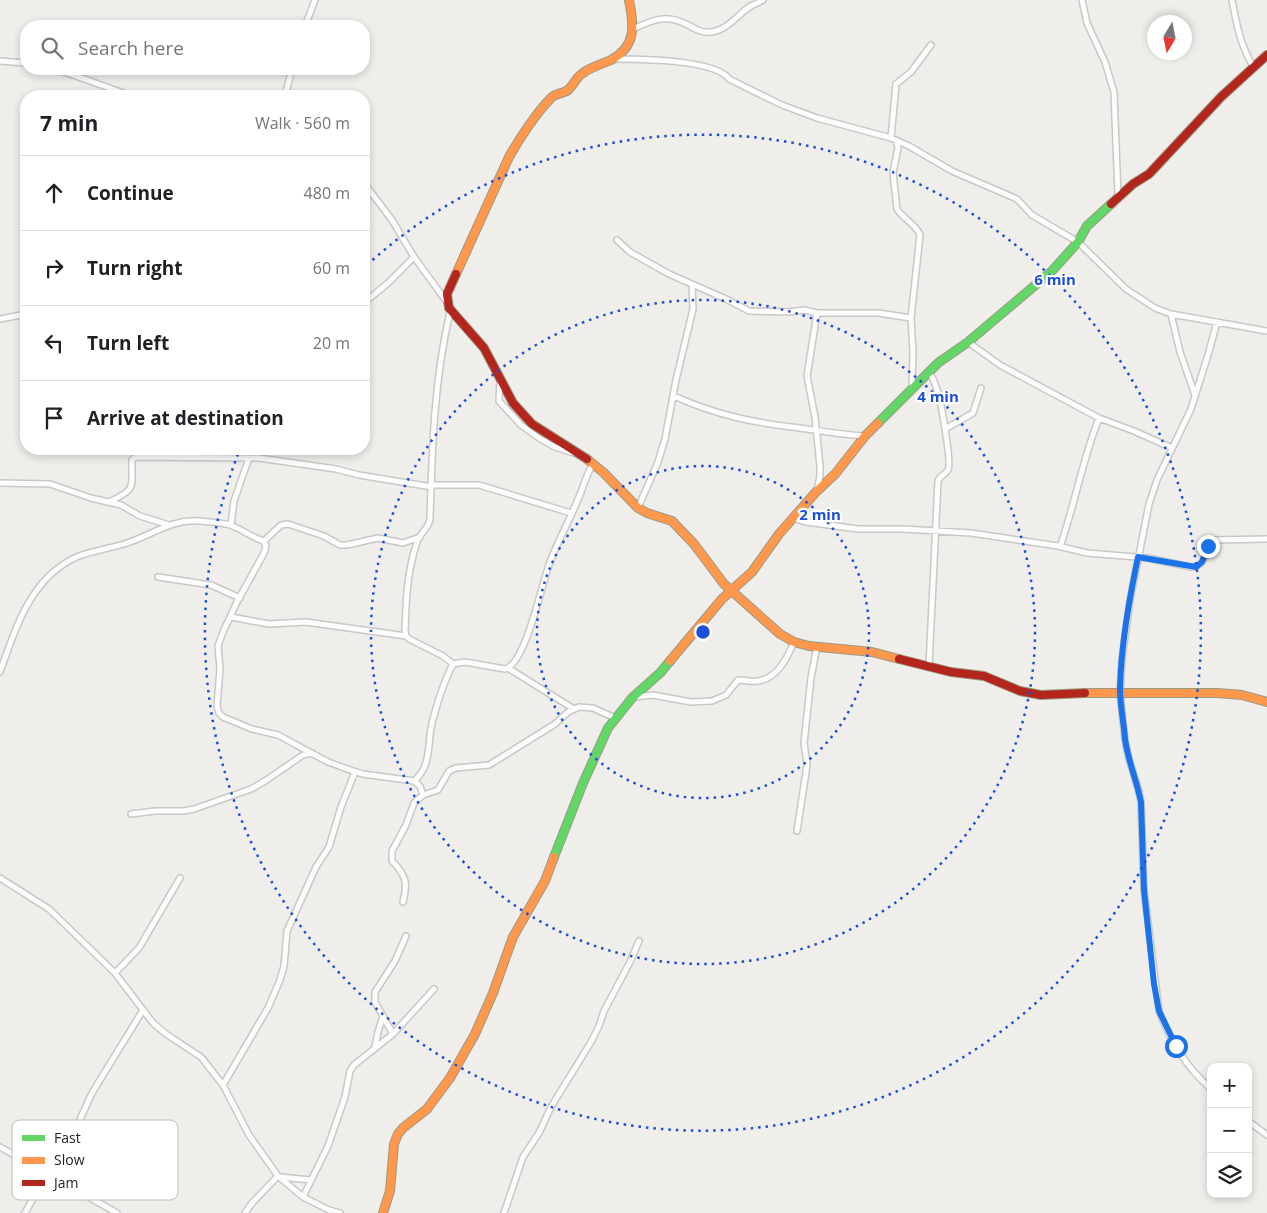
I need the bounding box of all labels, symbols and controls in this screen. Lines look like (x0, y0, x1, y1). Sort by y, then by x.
north arrow (1147, 15, 1192, 60)
search box (20, 20, 370, 75)
icon: search (38, 34, 66, 62)
text: Search here (78, 35, 184, 61)
text: 7 min (40, 109, 98, 137)
text: Walk · 560 m (255, 112, 350, 134)
icon: ahead (40, 179, 68, 207)
text: Continue (87, 180, 174, 206)
text: 480 m (304, 182, 350, 204)
icon: right (40, 254, 68, 282)
text: Turn right (87, 255, 182, 281)
text: 60 m (313, 257, 350, 279)
text: 6 min (1034, 269, 1076, 289)
icon: left (40, 329, 68, 357)
text: Turn left (87, 330, 169, 356)
text: 20 m (313, 332, 350, 354)
text: 4 min (917, 386, 959, 406)
icon: arrive (40, 404, 68, 432)
text: Arrive at destination (87, 405, 284, 431)
text: 2 min (799, 504, 841, 524)
route end (1197, 535, 1220, 558)
centre of rings (694, 623, 712, 641)
route start (1165, 1035, 1188, 1058)
map controls (1207, 1063, 1252, 1198)
button: + (1207, 1063, 1252, 1108)
button: − (1207, 1108, 1252, 1153)
legend (12, 1120, 178, 1200)
text: Fast (54, 1128, 81, 1147)
text: Slow (54, 1150, 85, 1169)
button: layers (1207, 1153, 1252, 1198)
text: Jam (52, 1173, 79, 1192)

